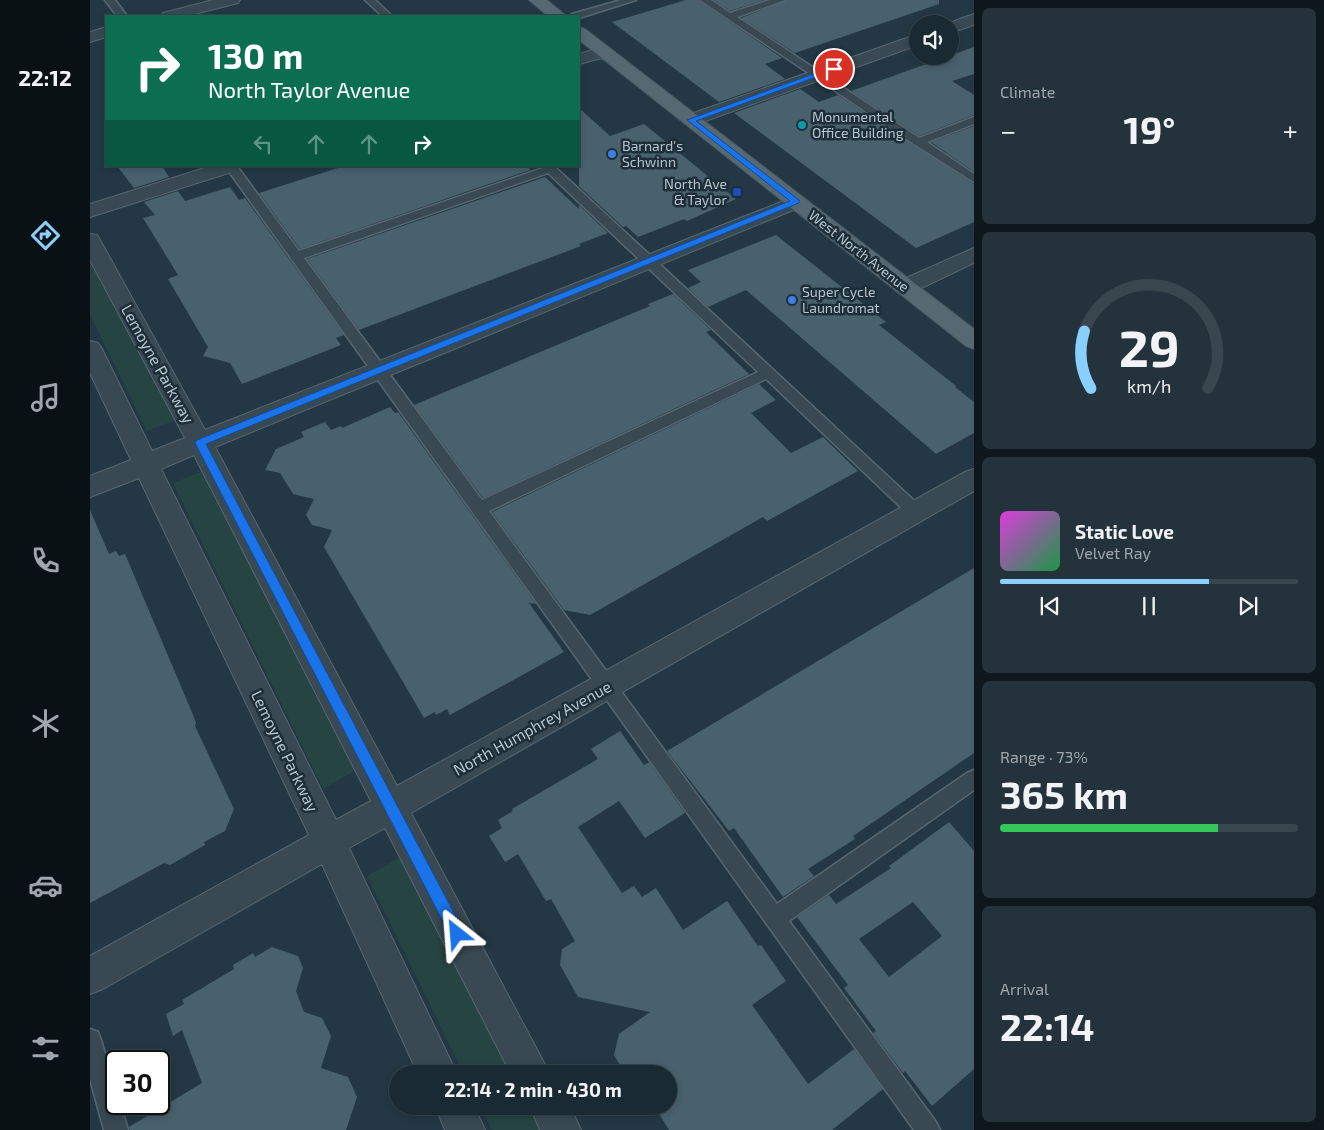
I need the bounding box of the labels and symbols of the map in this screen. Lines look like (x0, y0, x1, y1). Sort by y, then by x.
pin (813, 48, 855, 90)
place label: Monumental Office Building (812, 108, 904, 141)
marker: Monumental Office Building (796, 119, 808, 131)
place label: Barnard's Schwinn (622, 137, 683, 170)
marker: Barnard's Schwinn (606, 148, 618, 160)
place label: North Ave & Taylor (664, 175, 727, 208)
marker: North Ave & Taylor (731, 186, 743, 198)
street label: West North Avenue (806, 206, 913, 295)
place label: Super Cycle Laundromat (802, 283, 880, 316)
marker: Super Cycle Laundromat (786, 294, 798, 306)
street label: Lemoyne Parkway (118, 301, 199, 427)
street label: North Humphrey Avenue (449, 676, 614, 779)
street label: Lemoyne Parkway (248, 687, 323, 815)
position arrow (430, 907, 482, 959)
speed limit sign: 30 (105, 1050, 170, 1115)

